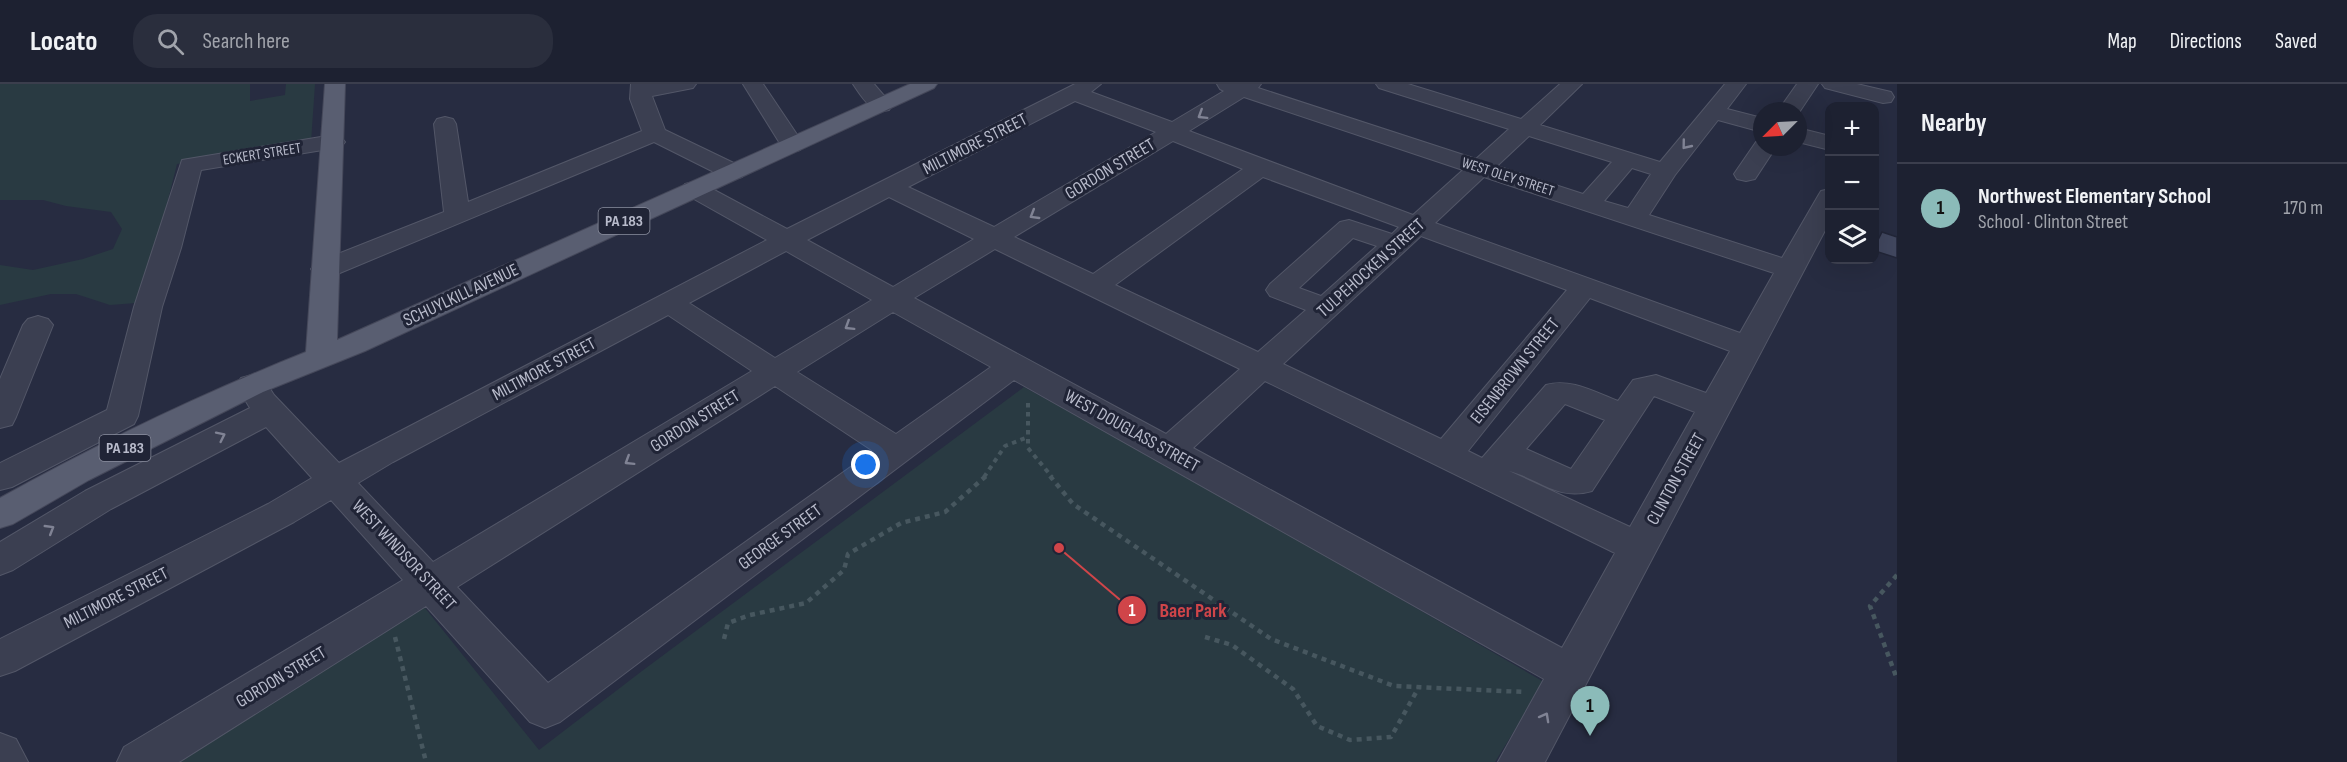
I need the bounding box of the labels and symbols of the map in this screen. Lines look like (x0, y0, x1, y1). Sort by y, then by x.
north arrow (1753, 102, 1807, 156)
one-way arrow (1198, 108, 1209, 119)
street label: MILTIMORE STREET (919, 109, 1031, 179)
street label: GORDON STREET (1061, 134, 1159, 204)
street label: ECKERT STREET (221, 138, 303, 170)
one-way arrow (1682, 139, 1693, 150)
street label: WEST OLEY STREET (1459, 153, 1557, 201)
road number: PA 183 (598, 208, 650, 234)
one-way arrow (1030, 208, 1040, 220)
street label: TULPEHOCKEN STREET (1313, 214, 1429, 322)
street label: SCHUYLKILL AVENUE (400, 259, 522, 331)
street label: EISENBROWN STREET (1466, 314, 1564, 428)
one-way arrow (845, 319, 855, 331)
street label: MILTIMORE STREET (489, 333, 599, 405)
street label: GORDON STREET (646, 385, 744, 457)
street label: WEST DOUGLASS STREET (1061, 385, 1203, 477)
street label: CLINTON STREET (1642, 430, 1710, 528)
one-way arrow (215, 432, 225, 443)
road number: PA 183 (100, 435, 150, 461)
your location (851, 450, 880, 479)
one-way arrow (625, 454, 635, 466)
street label: WEST WINDSOR STREET (347, 495, 461, 615)
street label: GEORGE STREET (734, 500, 826, 574)
one-way arrow (44, 525, 54, 537)
street label: MILTIMORE STREET (60, 563, 172, 633)
callout: Baer Park (1117, 591, 1239, 629)
text: Baer Park (1159, 599, 1227, 623)
text: 1 (1128, 600, 1136, 621)
street label: GORDON STREET (232, 642, 330, 712)
pin: 1 (1570, 686, 1610, 736)
one-way arrow (1538, 713, 1550, 724)

